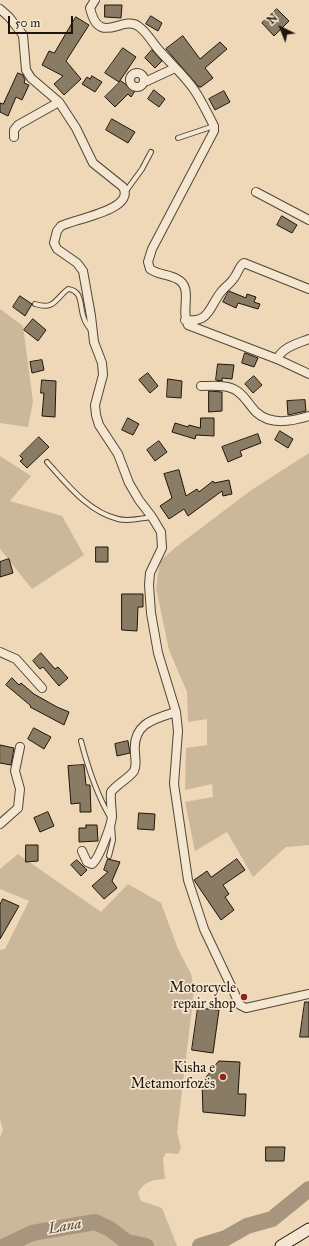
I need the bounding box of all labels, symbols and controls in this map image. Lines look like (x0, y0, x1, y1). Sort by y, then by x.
scale bar (10, 8, 75, 34)
north arrow (261, 8, 301, 48)
text: N (265, 11, 280, 27)
text: 50 m (15, 16, 40, 30)
place label: Motorcycle repair shop (169, 981, 236, 1014)
marker: Motorcycle repair shop (239, 992, 249, 1002)
place label: Kisha e Metamorfozës (131, 1061, 215, 1094)
marker: Kisha e Metamorfozës (218, 1072, 228, 1082)
water label: Lana (47, 1215, 83, 1239)

